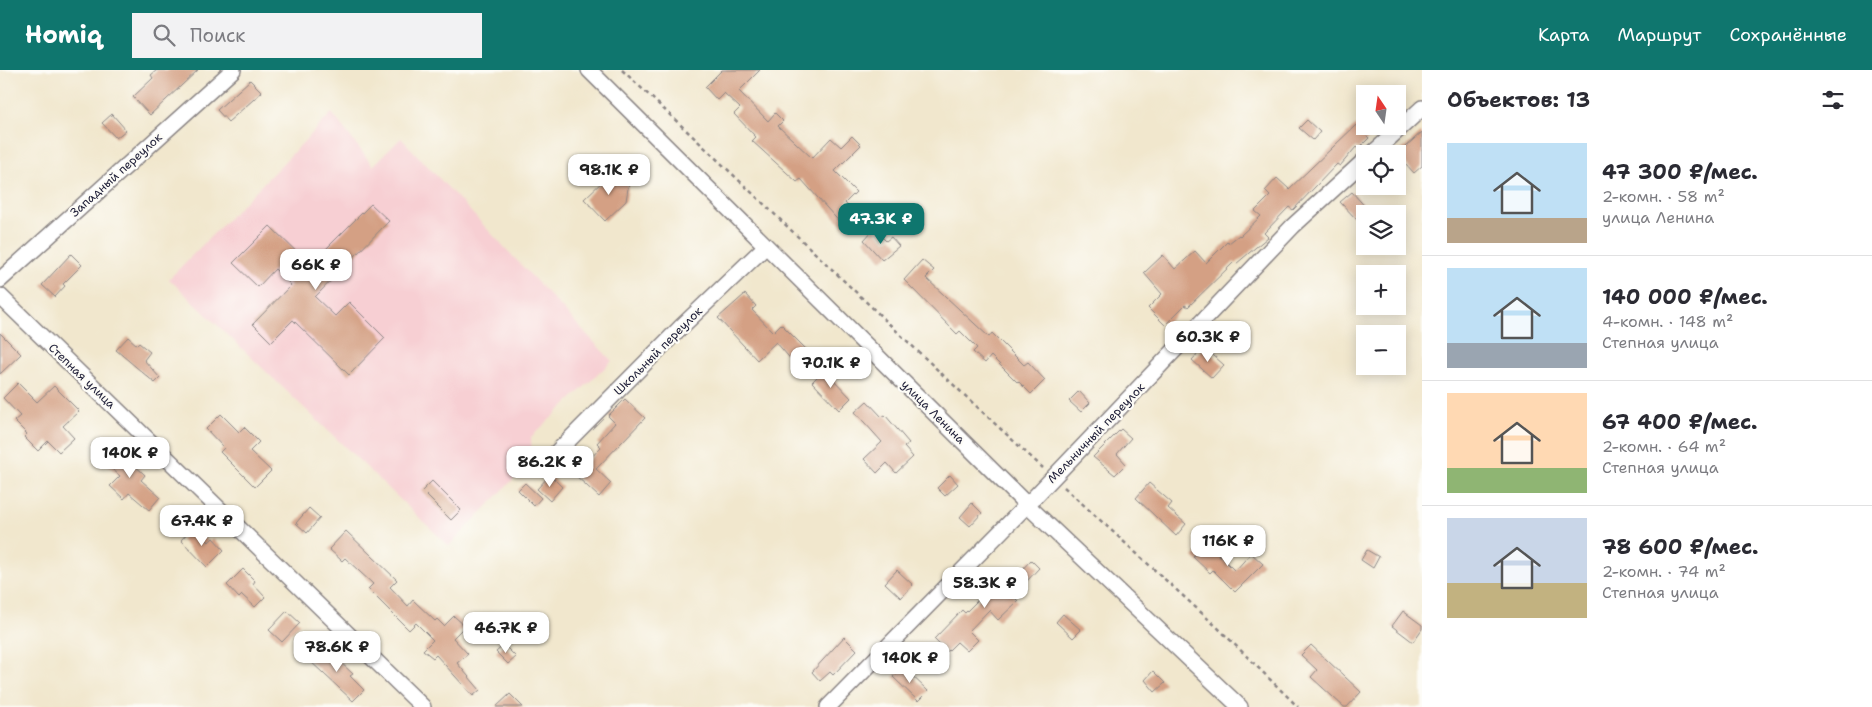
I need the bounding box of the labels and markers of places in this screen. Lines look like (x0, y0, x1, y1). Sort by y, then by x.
pin: 98.1K ₽ (563, 154, 655, 196)
pin: 47.3K ₽ (835, 202, 927, 245)
pin: 66K ₽ (281, 248, 351, 291)
pin: 60.3K ₽ (1162, 320, 1254, 363)
pin: 70.1K ₽ (785, 346, 877, 389)
pin: 140K ₽ (89, 436, 171, 479)
pin: 86.2K ₽ (504, 446, 596, 488)
pin: 67.4K ₽ (156, 504, 248, 547)
pin: 116K ₽ (1187, 524, 1269, 567)
pin: 58.3K ₽ (939, 566, 1031, 609)
pin: 46.7K ₽ (460, 612, 552, 654)
pin: 78.6K ₽ (291, 630, 383, 673)
pin: 140K ₽ (869, 642, 951, 684)

